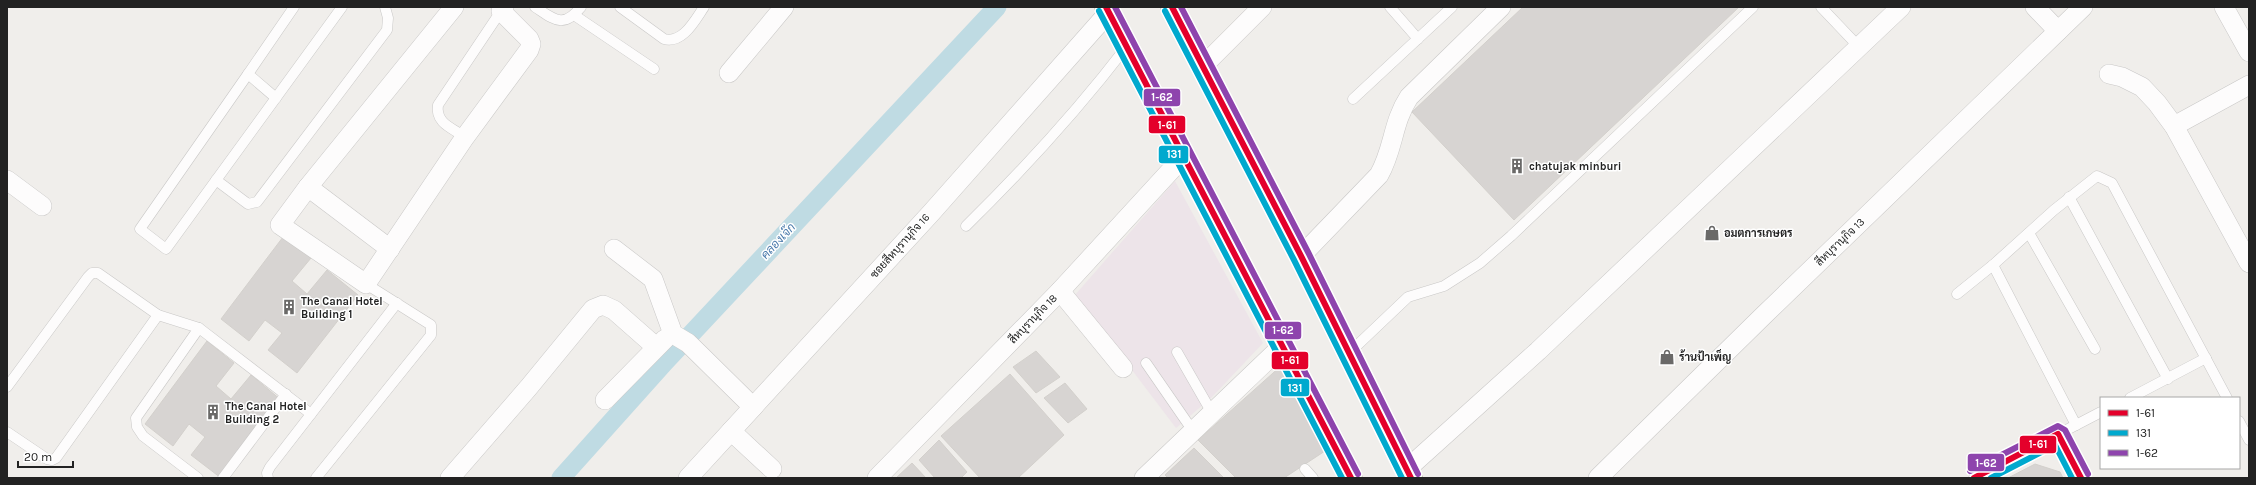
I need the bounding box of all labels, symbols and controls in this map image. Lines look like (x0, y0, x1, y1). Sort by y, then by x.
line badge: 1-62 (1143, 88, 1181, 107)
text: 1-62 (1151, 91, 1173, 104)
line badge: 1-61 (1148, 115, 1186, 134)
text: 1-61 (1158, 119, 1176, 132)
line badge: 131 (1158, 145, 1189, 164)
text: 131 (1167, 148, 1181, 161)
building icon: chatujak minburi (1508, 157, 1526, 175)
place label: chatujak minburi (1529, 160, 1621, 173)
street label: ซอยสีหบุรานุกิจ 16 (866, 210, 934, 282)
street label: สีหบุรานุกิจ 13 (1811, 214, 1869, 270)
water label: คลองเจ๊ก (757, 219, 798, 262)
shop icon: อมตการเกษตร (1703, 224, 1721, 242)
place label: อมตการเกษตร (1724, 227, 1793, 240)
street label: สีหบุรานุกิจ 18 (1005, 290, 1061, 348)
place label: The Canal Hotel Building 1 (301, 295, 383, 321)
building icon: The Canal Hotel Building 1 (280, 298, 298, 316)
line badge: 1-62 (1264, 321, 1302, 340)
text: 1-62 (1272, 324, 1294, 337)
shop icon: ร้านป้าเพ็ญ (1658, 348, 1676, 366)
place label: ร้านป้าเพ็ญ (1679, 349, 1731, 364)
line badge: 1-61 (1271, 351, 1309, 370)
text: 1-61 (1281, 354, 1299, 367)
line badge: 131 (1280, 378, 1310, 397)
text: 131 (1288, 382, 1302, 395)
legend (2100, 397, 2240, 469)
place label: The Canal Hotel Building 2 (225, 400, 307, 426)
building icon: The Canal Hotel Building 2 (204, 403, 222, 421)
text: 1-61 (2136, 406, 2155, 420)
text: 131 (2136, 426, 2151, 440)
line badge: 1-61 (2019, 435, 2057, 454)
text: 1-61 (2029, 438, 2047, 451)
scale bar (18, 443, 73, 469)
text: 1-62 (2136, 446, 2158, 460)
text: 20 m (24, 450, 52, 464)
line badge: 1-62 (1967, 453, 2005, 472)
text: 1-62 (1975, 457, 1997, 470)

